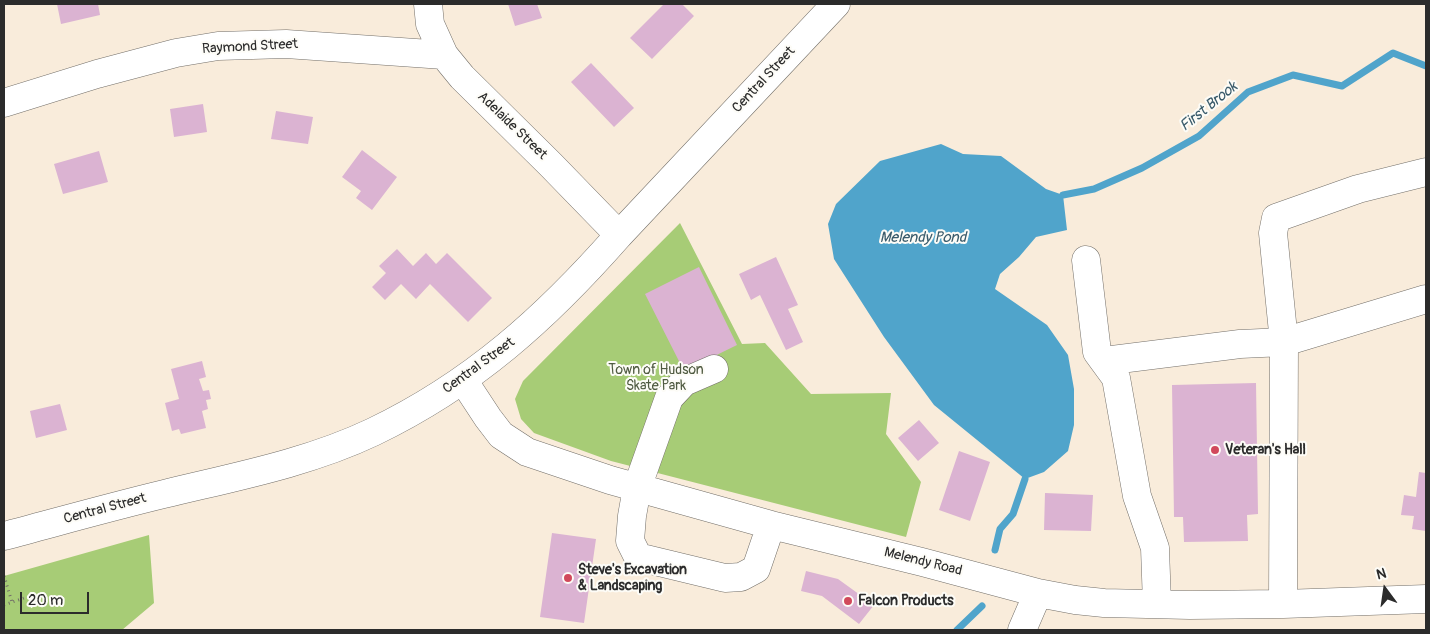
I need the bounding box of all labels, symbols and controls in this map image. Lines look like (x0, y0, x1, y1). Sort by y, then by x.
street label: Raymond Street (202, 36, 298, 58)
street label: Central Street (729, 43, 799, 117)
water label: First Brook (1177, 78, 1241, 136)
street label: Adelaide Street (474, 89, 550, 163)
water label: Melendy Pond (880, 229, 966, 247)
street label: Central Street (440, 334, 518, 398)
park label: Town of Hudson Skate Park (608, 362, 704, 394)
place label: Veteran's Hall (1225, 442, 1306, 458)
marker: Veteran's Hall (1209, 444, 1221, 456)
street label: Central Street (62, 490, 148, 528)
street label: Melendy Road (882, 544, 964, 580)
place label: Steve's Excavation & Landscaping (578, 562, 687, 594)
north arrow (1360, 564, 1410, 614)
text: N (1375, 565, 1388, 583)
marker: Steve's Excavation & Landscaping (562, 572, 574, 584)
scale bar (22, 582, 91, 614)
text: 20 m (28, 591, 63, 610)
place label: Falcon Products (858, 593, 953, 609)
marker: Falcon Products (842, 595, 854, 607)

